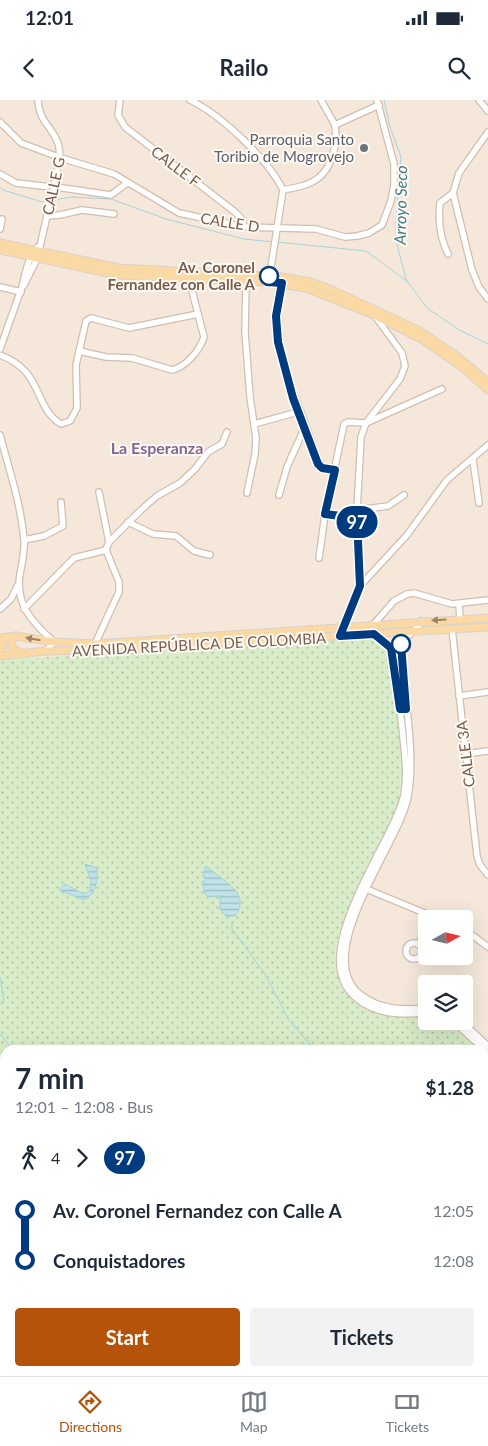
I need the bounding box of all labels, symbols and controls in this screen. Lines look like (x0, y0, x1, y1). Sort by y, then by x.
text: 12:01 (25, 6, 74, 29)
icon: back (15, 54, 43, 82)
text: Railo (220, 54, 268, 81)
icon: search (445, 54, 473, 82)
place label: Parroquia Santo Toribio de Mogrovejo (214, 130, 354, 165)
street label: CALLE F (148, 142, 204, 190)
marker: Parroquia Santo Toribio de Mogrovejo (358, 142, 370, 154)
street label: CALLE G (38, 155, 68, 217)
water label: Arroyo Seco (390, 165, 410, 246)
street label: CALLE D (199, 208, 261, 236)
place label: Av. Coronel Fernandez con Calle A (108, 258, 256, 293)
marker: Av. Coronel Fernandez con Calle A (259, 266, 279, 286)
district label: La Esperanza (111, 438, 203, 457)
line badge: 97 (334, 506, 380, 538)
text: 97 (347, 511, 367, 533)
one-way arrow (431, 617, 447, 625)
street label: AVENIDA REPÚBLICA DE COLOMBIA (71, 628, 327, 660)
one-way arrow (25, 634, 41, 642)
unlabelled marker (391, 634, 411, 654)
street label: CALLE 3A (452, 719, 478, 788)
north arrow (418, 910, 472, 965)
map controls (418, 910, 473, 1030)
button: layers (418, 975, 473, 1030)
text: 7 min (15, 1061, 84, 1095)
text: $1.28 (425, 1076, 474, 1099)
text: 12:01 – 12:08 · Bus (15, 1097, 153, 1116)
icon: walk (15, 1144, 43, 1172)
icon: forward (68, 1144, 96, 1172)
text: 97 (114, 1147, 135, 1169)
text: 4 (51, 1148, 60, 1167)
text: Av. Coronel Fernandez con Calle A (53, 1199, 342, 1222)
text: 12:05 (433, 1201, 474, 1220)
text: Conquistadores (53, 1249, 185, 1272)
text: 12:08 (433, 1251, 474, 1270)
button: Start (15, 1308, 240, 1366)
button: Tickets (250, 1308, 474, 1366)
tab: Directions (59, 1388, 122, 1435)
tab: Map (240, 1388, 268, 1435)
tab: Tickets (386, 1388, 429, 1435)

